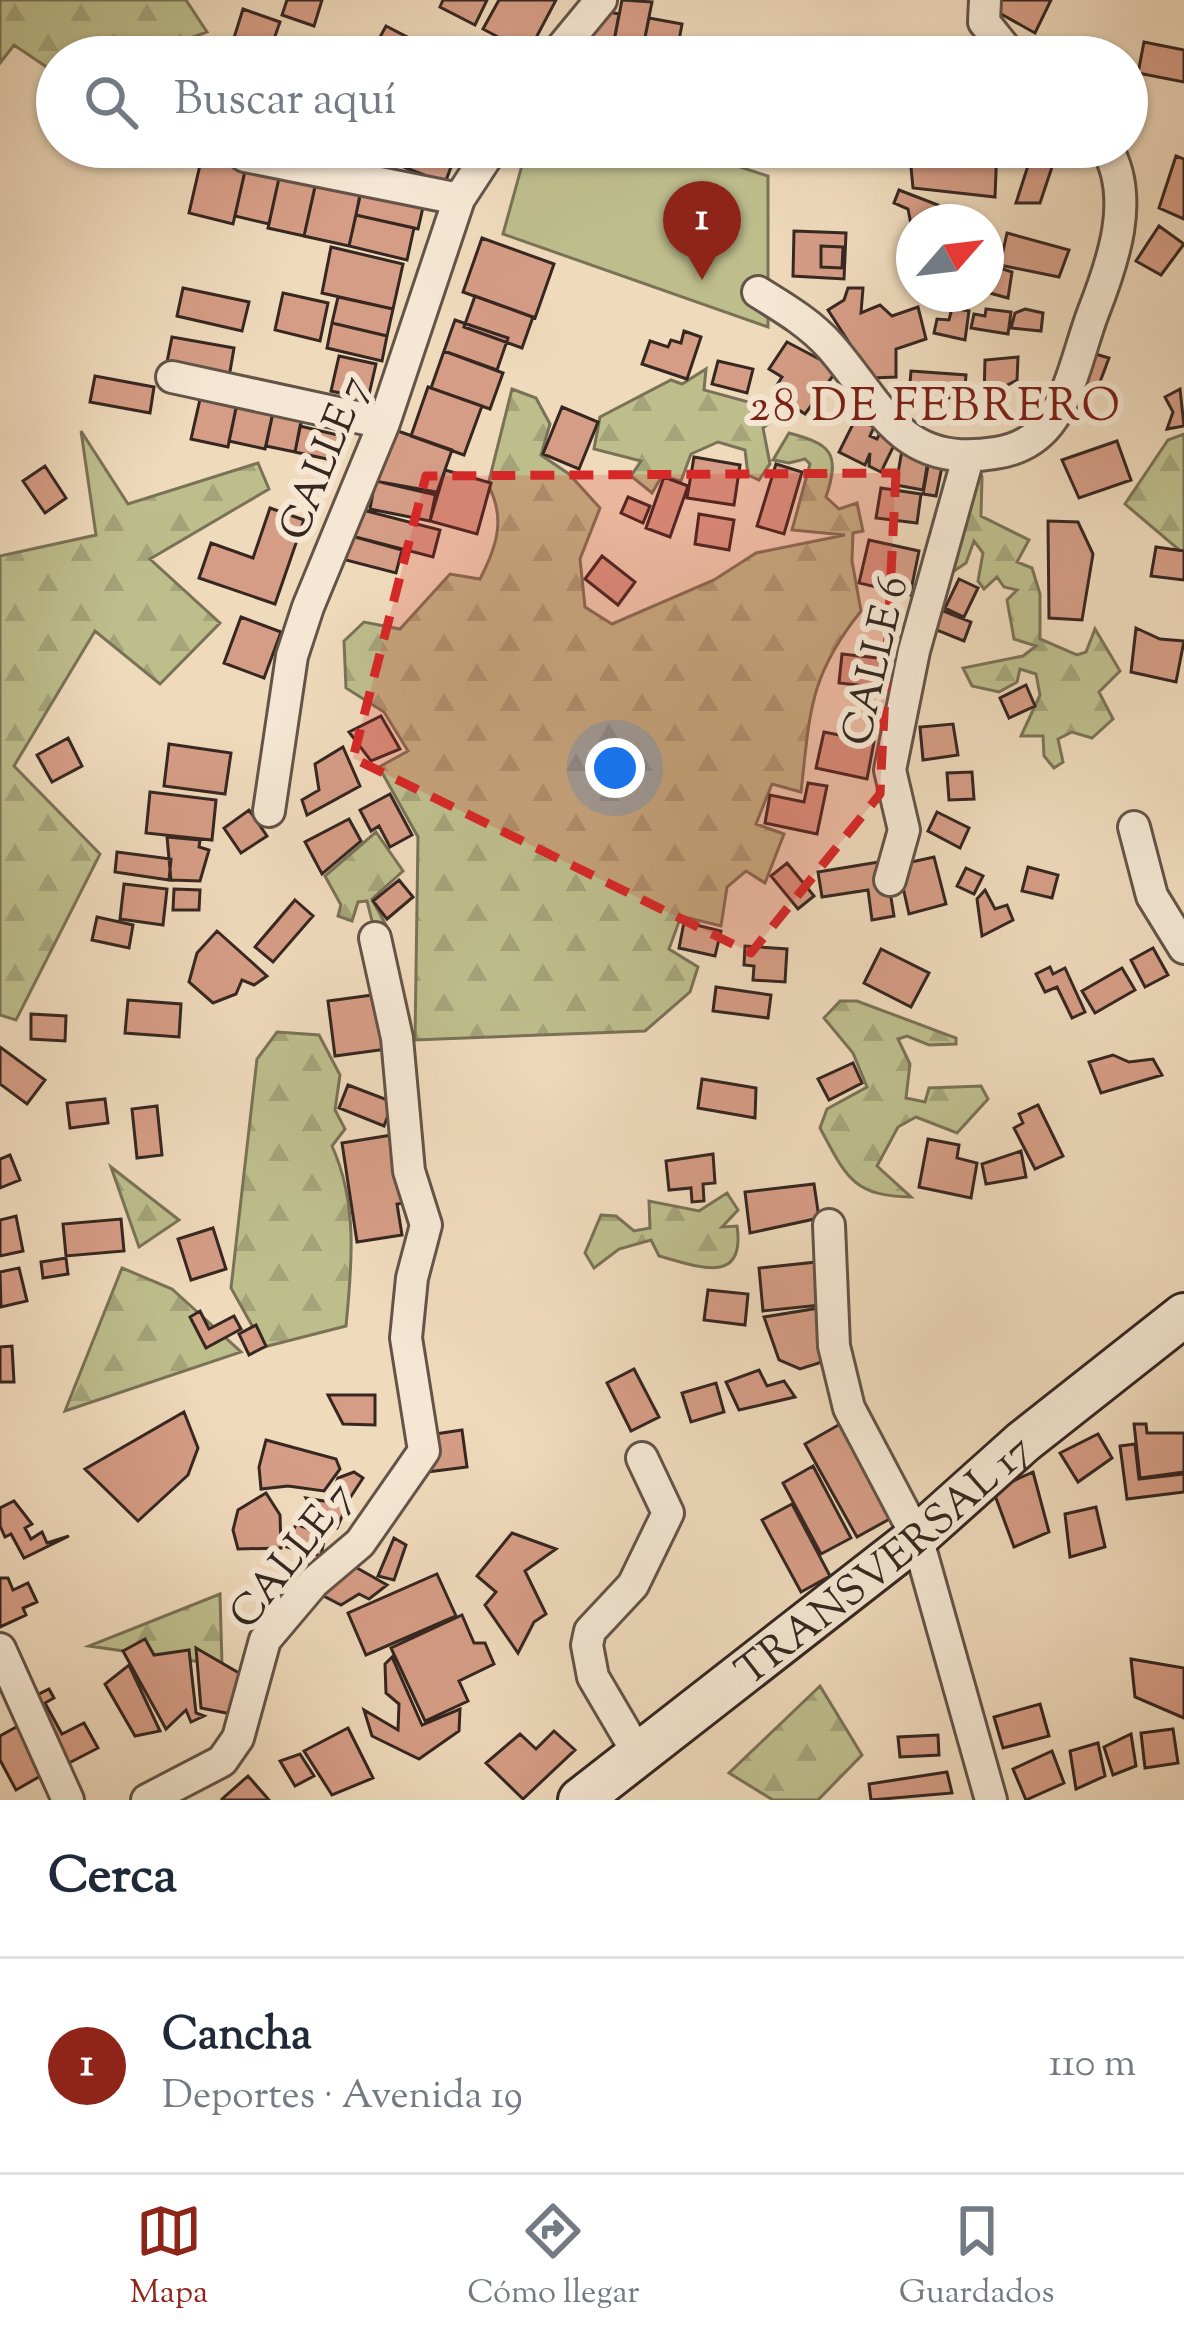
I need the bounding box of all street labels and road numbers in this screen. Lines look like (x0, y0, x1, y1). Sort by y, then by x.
street label: CALLE 7 (267, 368, 387, 550)
street label: CALLE 6 (829, 571, 926, 752)
street label: TRANSVERSAL 17 (725, 1423, 1047, 1703)
street label: CALLE 7 (217, 1471, 371, 1643)

